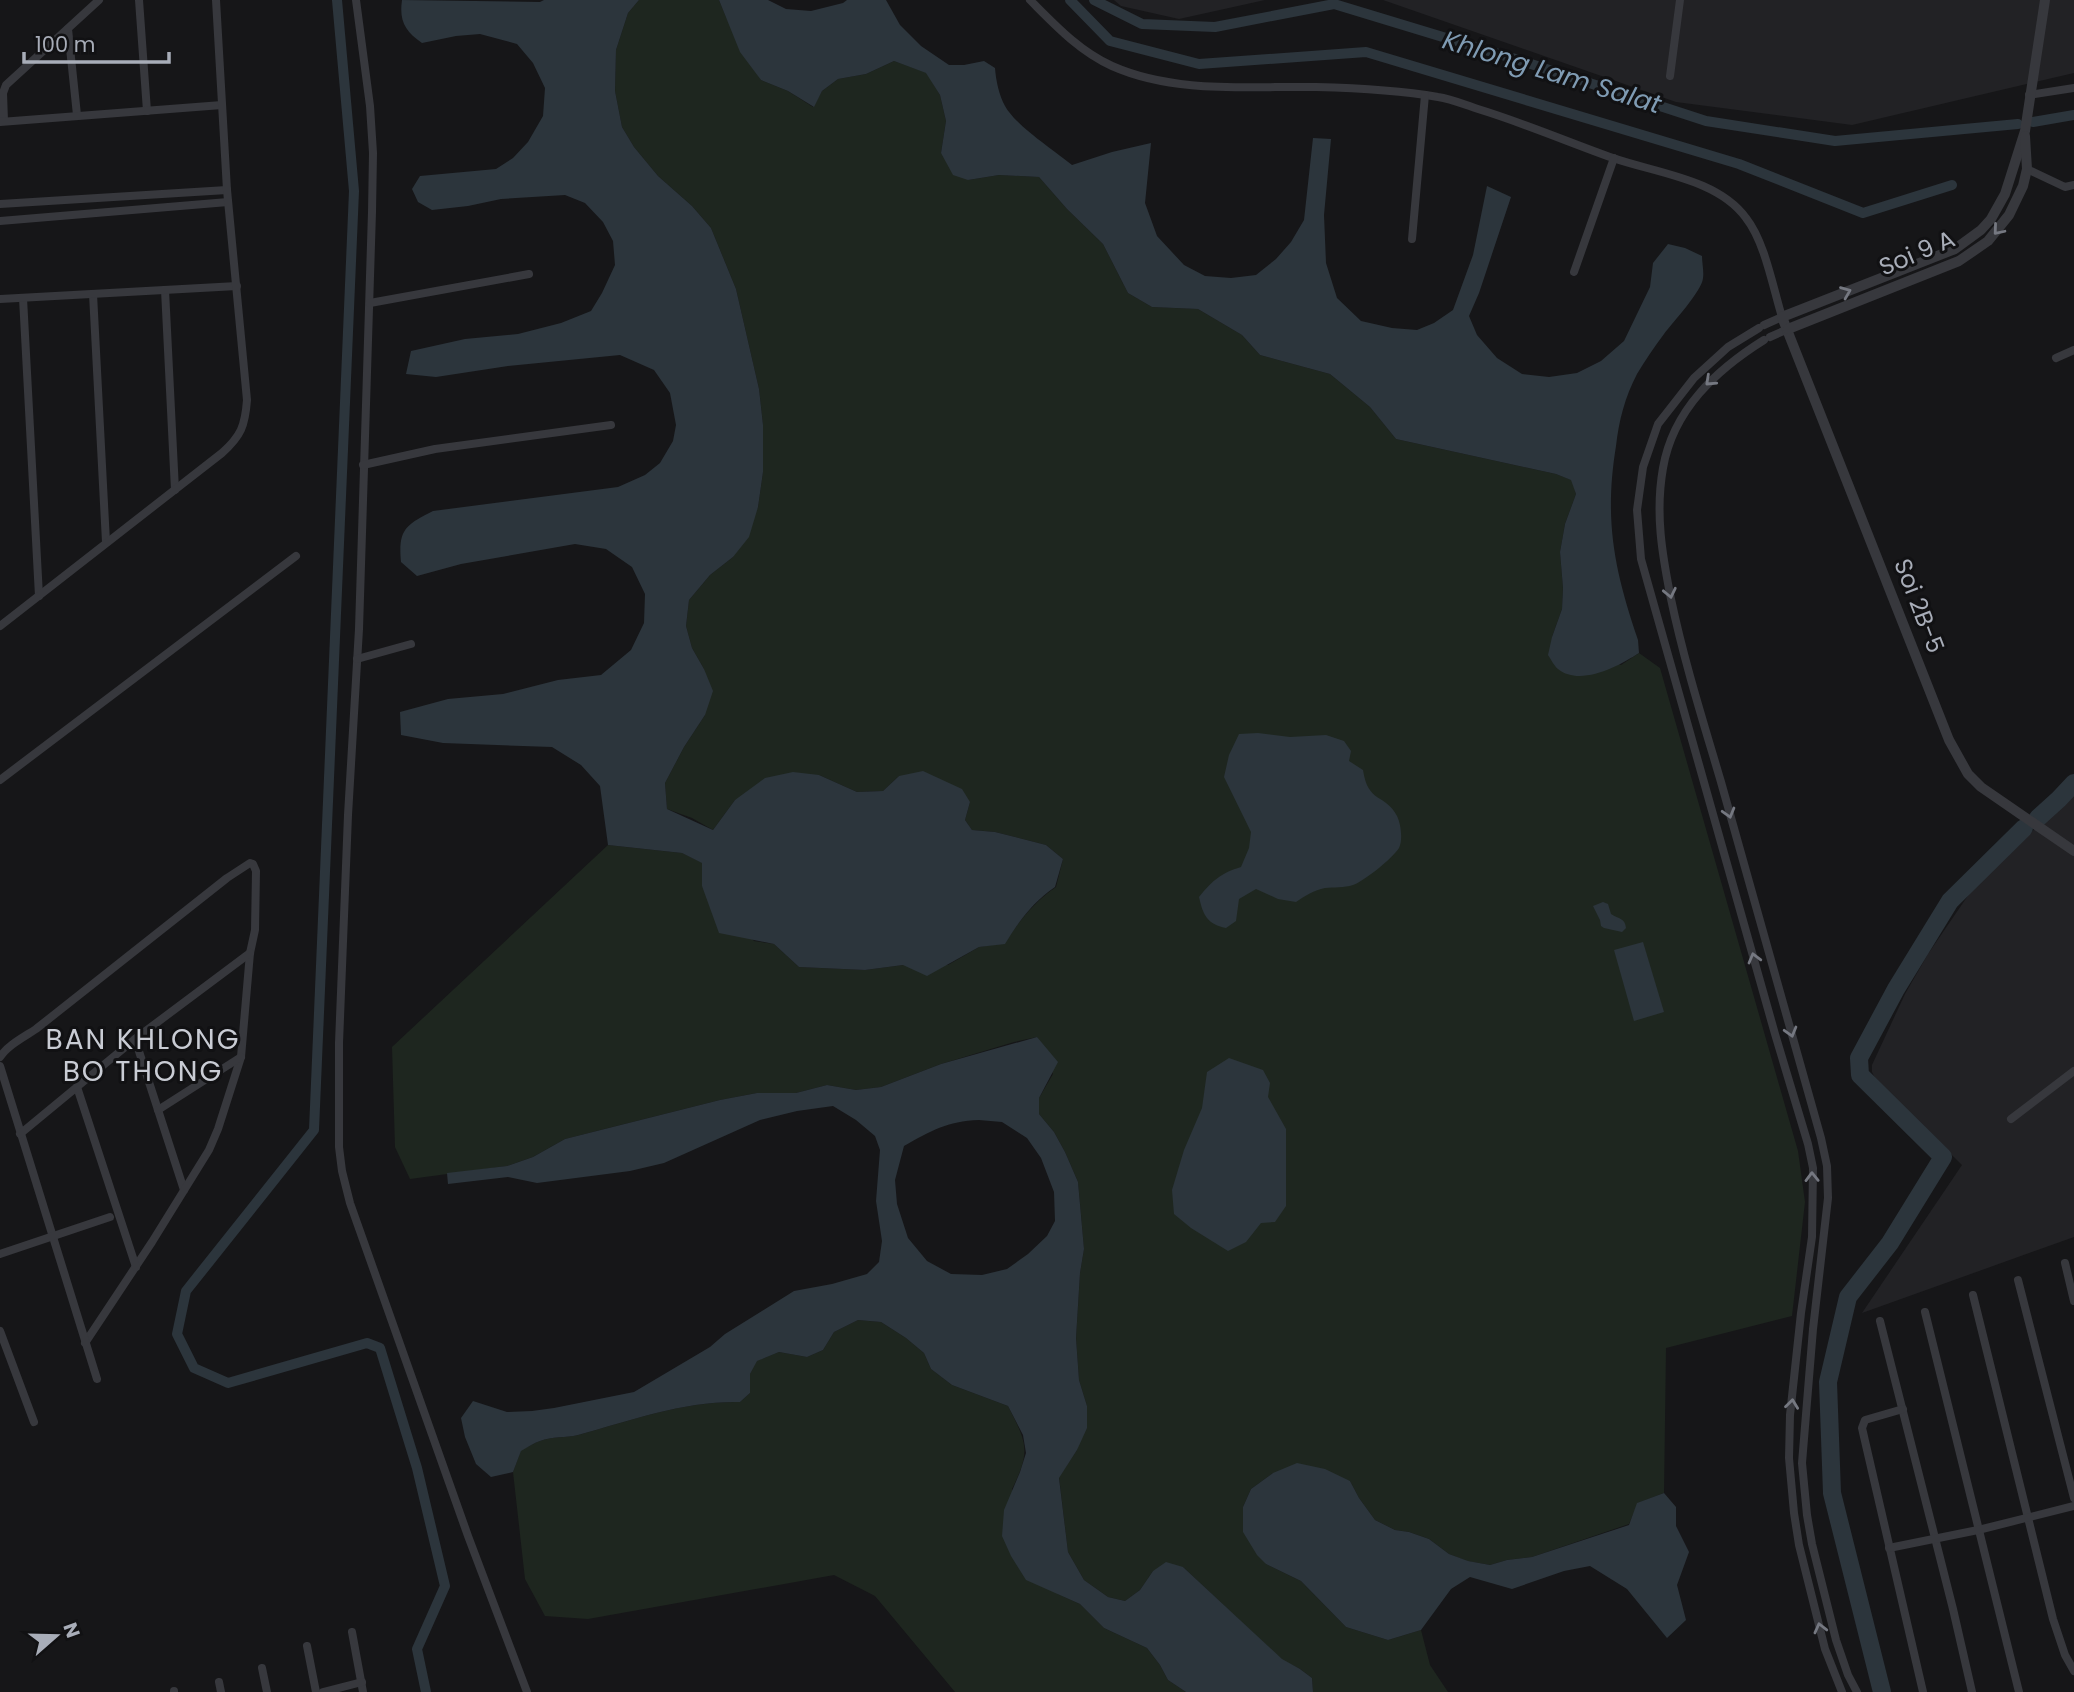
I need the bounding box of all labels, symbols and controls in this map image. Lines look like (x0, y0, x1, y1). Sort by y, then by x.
scale bar (24, 21, 170, 65)
water label: Khlong Lam Salat (1438, 22, 1666, 123)
text: 100 m (35, 30, 95, 59)
one-way arrow (1994, 221, 2006, 234)
street label: Soi 9 A (1874, 222, 1960, 283)
one-way arrow (1839, 287, 1851, 301)
one-way arrow (1706, 373, 1719, 385)
street label: Soi 2B-5 (1886, 554, 1953, 658)
one-way arrow (1662, 587, 1677, 599)
one-way arrow (1721, 807, 1736, 819)
one-way arrow (1748, 952, 1763, 964)
district label: BAN KHLONG BO THONG (46, 1020, 240, 1091)
one-way arrow (1783, 1025, 1798, 1037)
one-way arrow (1804, 1172, 1820, 1182)
one-way arrow (1784, 1398, 1799, 1409)
north arrow (21, 1601, 91, 1671)
text: N (56, 1619, 87, 1642)
one-way arrow (1814, 1622, 1828, 1634)

